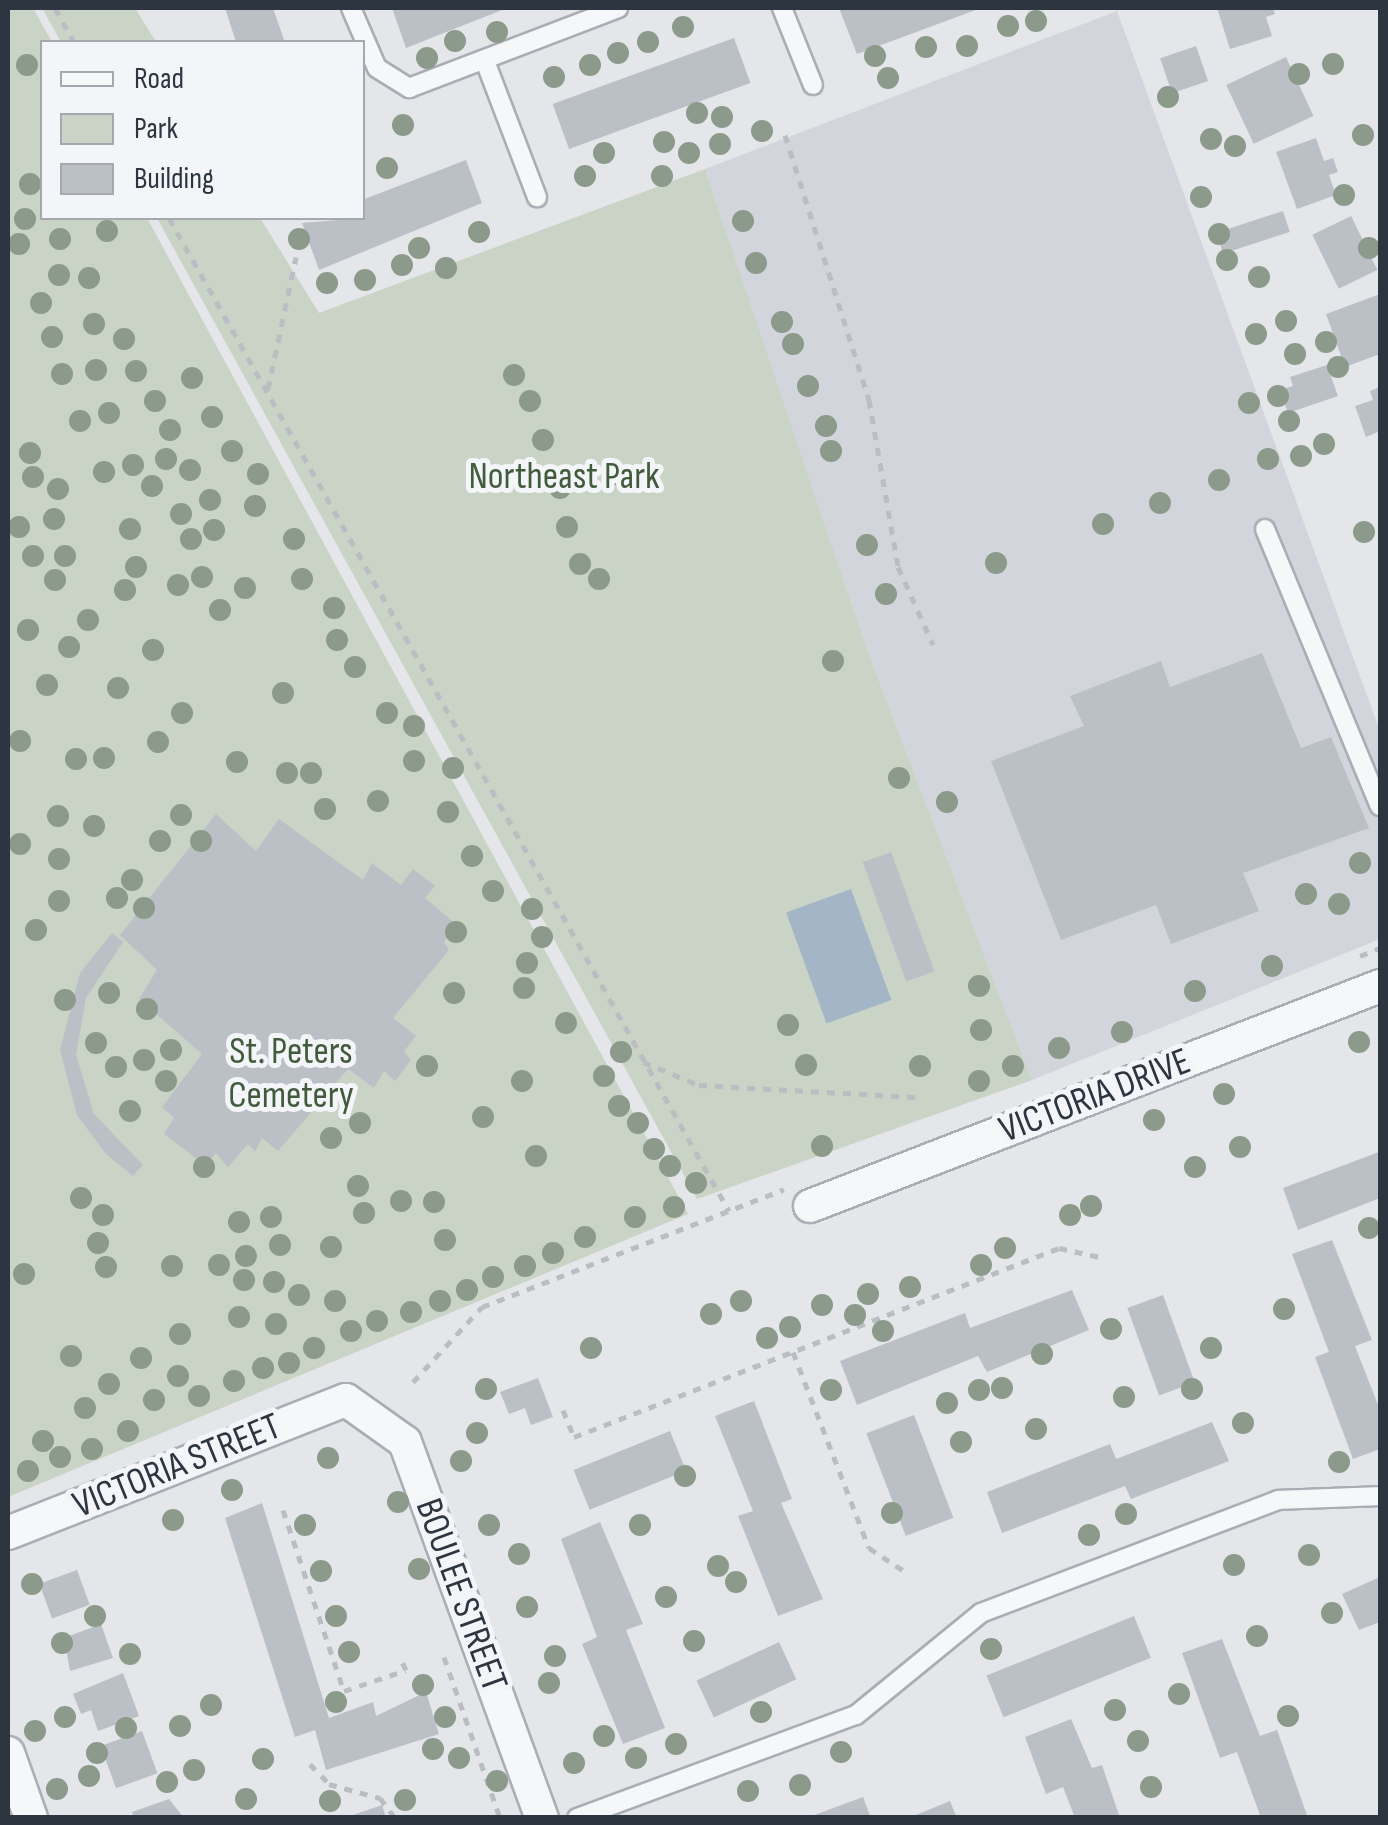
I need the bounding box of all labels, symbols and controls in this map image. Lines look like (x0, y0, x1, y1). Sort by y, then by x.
legend (40, 40, 365, 220)
text: Road (134, 61, 184, 97)
text: Park (134, 111, 178, 147)
text: Building (134, 161, 214, 197)
park label: Northeast Park (468, 454, 660, 500)
park label: St. Peters Cemetery (228, 1029, 354, 1118)
street label: VICTORIA DRIVE (993, 1039, 1197, 1153)
street label: VICTORIA STREET (67, 1404, 287, 1528)
street label: BOULEE STREET (405, 1492, 517, 1698)

